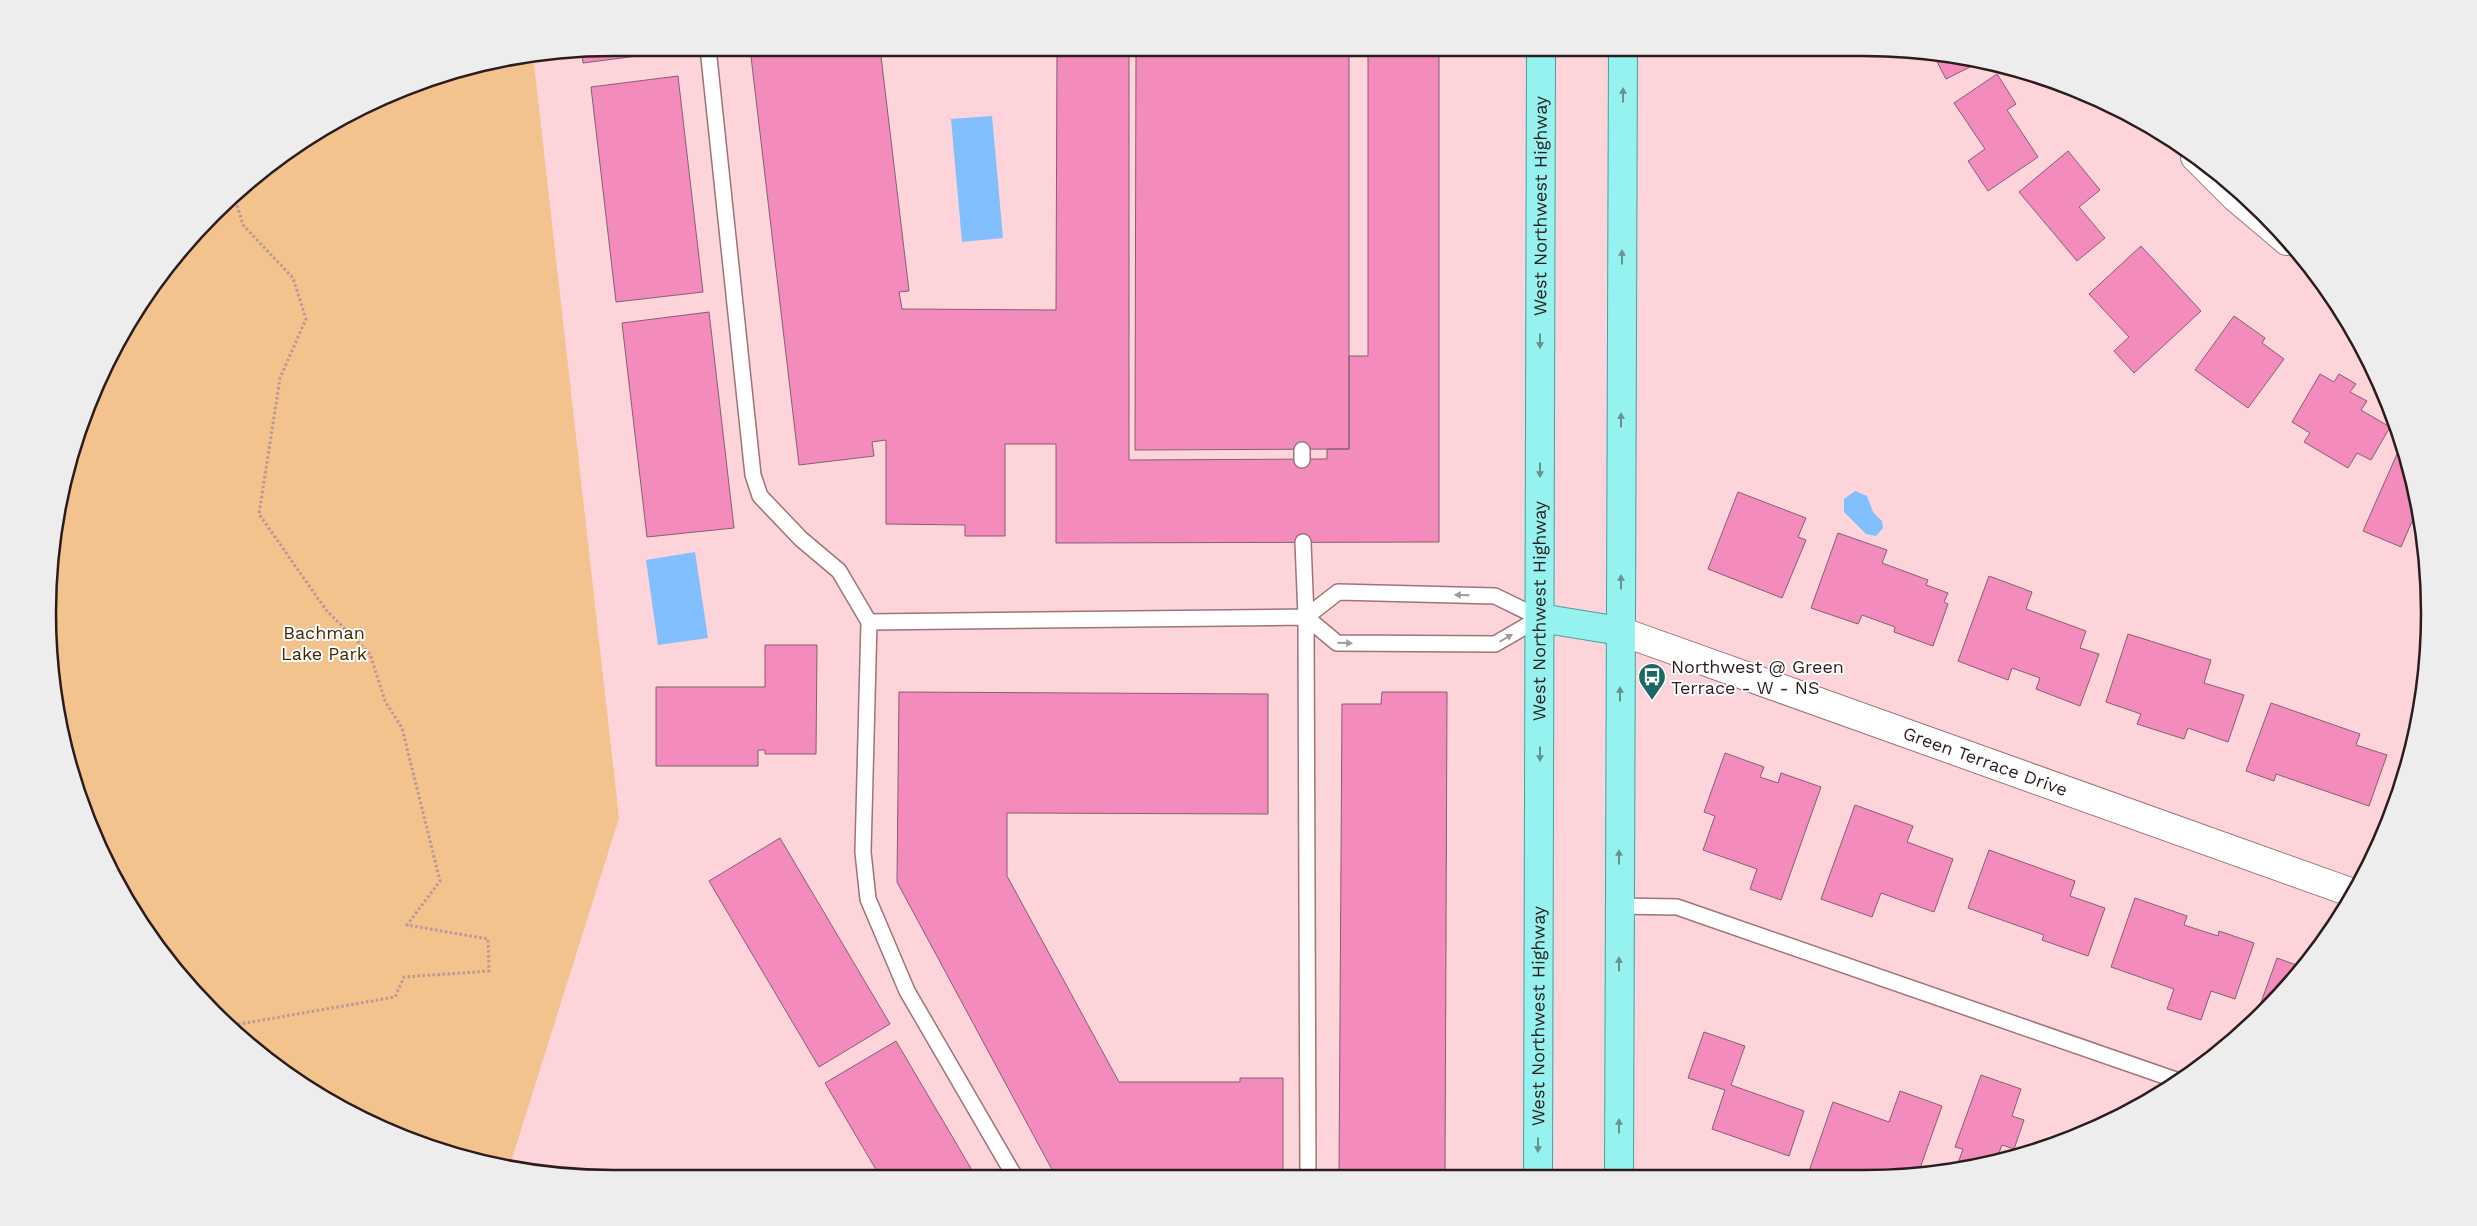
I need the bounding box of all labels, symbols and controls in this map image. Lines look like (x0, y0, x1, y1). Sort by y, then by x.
one-way arrow (1619, 87, 1627, 103)
street label: West Northwest Highway (1529, 95, 1551, 316)
one-way arrow (1618, 249, 1626, 265)
one-way arrow (1536, 334, 1544, 350)
one-way arrow (1617, 412, 1625, 428)
one-way arrow (1536, 463, 1544, 479)
street label: West Northwest Highway (1528, 500, 1550, 721)
one-way arrow (1617, 574, 1625, 590)
one-way arrow (1453, 591, 1469, 599)
park label: Bachman Lake Park (281, 622, 367, 664)
one-way arrow (1500, 633, 1513, 642)
one-way arrow (1338, 639, 1354, 647)
place label: Northwest @ Green Terrace - W - NS (1671, 656, 1844, 698)
bus stop icon: Northwest @ Green Terrace - W - NS (1637, 662, 1667, 701)
one-way arrow (1616, 686, 1624, 702)
street label: Green Terrace Drive (1900, 722, 2071, 800)
one-way arrow (1536, 746, 1544, 762)
one-way arrow (1615, 849, 1623, 865)
street label: West Northwest Highway (1527, 905, 1549, 1126)
one-way arrow (1615, 955, 1623, 971)
one-way arrow (1615, 1118, 1623, 1134)
one-way arrow (1534, 1137, 1542, 1153)

